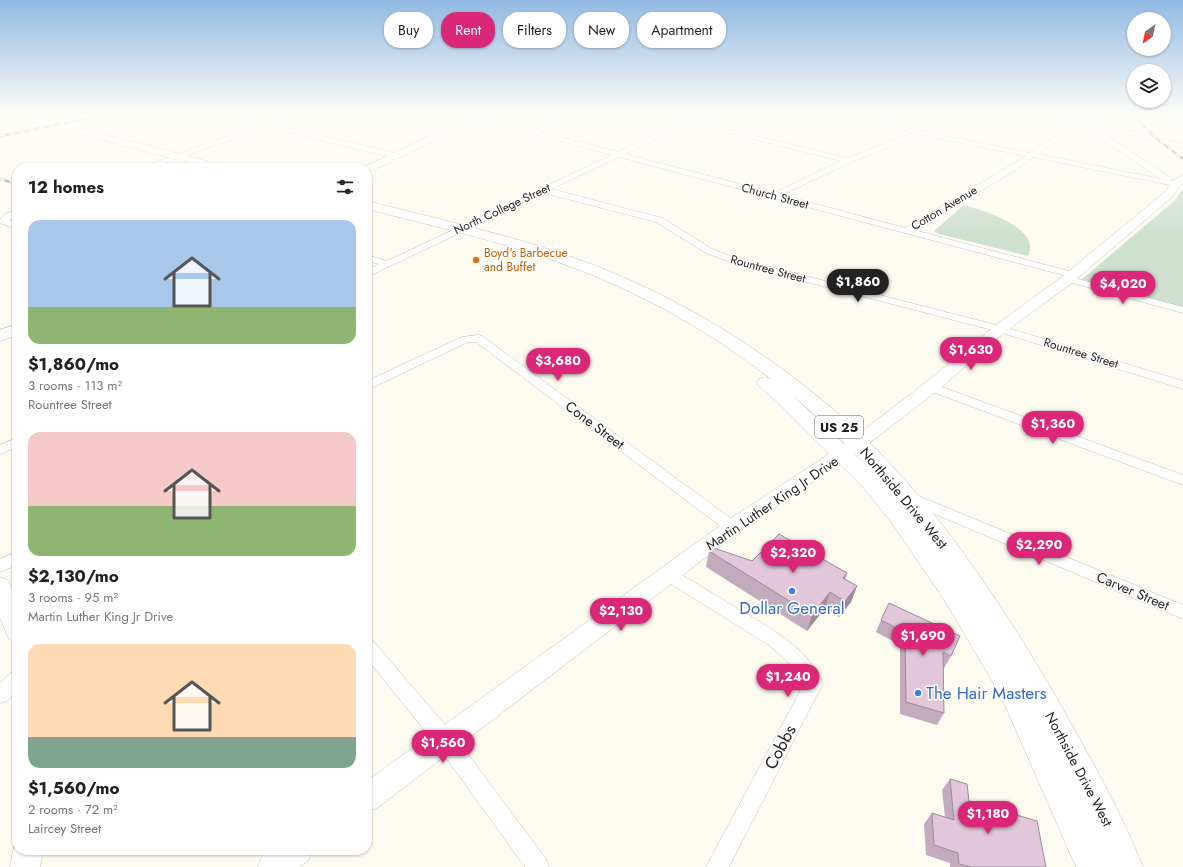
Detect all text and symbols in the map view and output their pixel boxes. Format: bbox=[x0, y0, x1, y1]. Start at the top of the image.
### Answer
chip: Buy bbox=[384, 12, 433, 48]
chip: Rent bbox=[441, 12, 495, 48]
chip: Filters bbox=[503, 12, 566, 48]
chip: New bbox=[574, 12, 629, 48]
chip: Apartment bbox=[637, 12, 726, 48]
north arrow bbox=[1127, 12, 1171, 56]
map controls bbox=[1127, 12, 1171, 108]
button: layers bbox=[1127, 64, 1171, 108]
text: 12 homes bbox=[28, 175, 104, 199]
icon: filters bbox=[334, 176, 356, 198]
street label: Church Street bbox=[739, 178, 811, 214]
street label: North College Street bbox=[451, 179, 553, 239]
street label: Cotton Avenue bbox=[907, 181, 981, 235]
place label: Boyd's Barbecue and Buffet bbox=[484, 244, 568, 276]
icon: home bbox=[156, 246, 228, 318]
street label: Rountree Street bbox=[728, 250, 808, 288]
marker: Boyd's Barbecue and Buffet bbox=[471, 255, 481, 265]
pin: $1,860 bbox=[825, 269, 891, 303]
pin: $4,020 bbox=[1090, 271, 1156, 305]
text: $1,860 bbox=[836, 272, 880, 291]
text: $4,020 bbox=[1099, 274, 1147, 293]
street label: Rountree Street bbox=[1041, 333, 1121, 373]
pin: $1,630 bbox=[938, 337, 1004, 371]
text: $1,630 bbox=[949, 340, 993, 359]
pin: $3,680 bbox=[525, 348, 591, 382]
text: $3,680 bbox=[535, 351, 581, 370]
text: $1,860/mo bbox=[28, 352, 119, 376]
text: 3 rooms · 113 m² bbox=[28, 376, 122, 395]
text: Rountree Street bbox=[28, 395, 112, 414]
street label: Cone Street bbox=[561, 396, 629, 454]
pin: $1,360 bbox=[1020, 411, 1086, 445]
text: $1,360 bbox=[1031, 414, 1075, 433]
road number: US 25 bbox=[815, 416, 863, 438]
street label: Northside Drive West bbox=[856, 443, 953, 554]
street label: Martin Luther King Jr Drive bbox=[702, 451, 842, 555]
icon: home bbox=[156, 458, 228, 530]
pin: $2,290 bbox=[1006, 532, 1072, 566]
text: $2,290 bbox=[1016, 535, 1062, 554]
pin: $2,320 bbox=[760, 540, 826, 574]
text: $2,320 bbox=[770, 543, 816, 562]
text: $2,130/mo bbox=[28, 564, 119, 588]
street label: Carver Street bbox=[1094, 567, 1173, 616]
marker: Dollar General bbox=[787, 586, 797, 596]
text: 3 rooms · 95 m² bbox=[28, 588, 118, 607]
place label: Dollar General bbox=[739, 596, 845, 620]
pin: $2,130 bbox=[588, 598, 654, 632]
text: $2,130 bbox=[599, 601, 643, 620]
text: Martin Luther King Jr Drive bbox=[28, 607, 173, 626]
pin: $1,690 bbox=[890, 623, 956, 657]
text: $1,690 bbox=[901, 626, 945, 645]
pin: $1,240 bbox=[755, 664, 821, 698]
text: $1,240 bbox=[765, 667, 811, 686]
icon: home bbox=[156, 670, 228, 742]
place label: The Hair Masters bbox=[926, 681, 1047, 705]
marker: The Hair Masters bbox=[913, 688, 923, 698]
street label: Northside Drive West bbox=[1040, 708, 1118, 830]
street label: Cobbs bbox=[758, 720, 802, 773]
pin: $1,560 bbox=[410, 730, 476, 764]
text: $1,560 bbox=[421, 733, 465, 752]
text: $1,560/mo bbox=[28, 776, 119, 800]
text: 2 rooms · 72 m² bbox=[28, 800, 118, 819]
pin: $1,180 bbox=[955, 801, 1021, 835]
text: $1,180 bbox=[967, 804, 1009, 823]
text: Laircey Street bbox=[28, 819, 101, 838]

